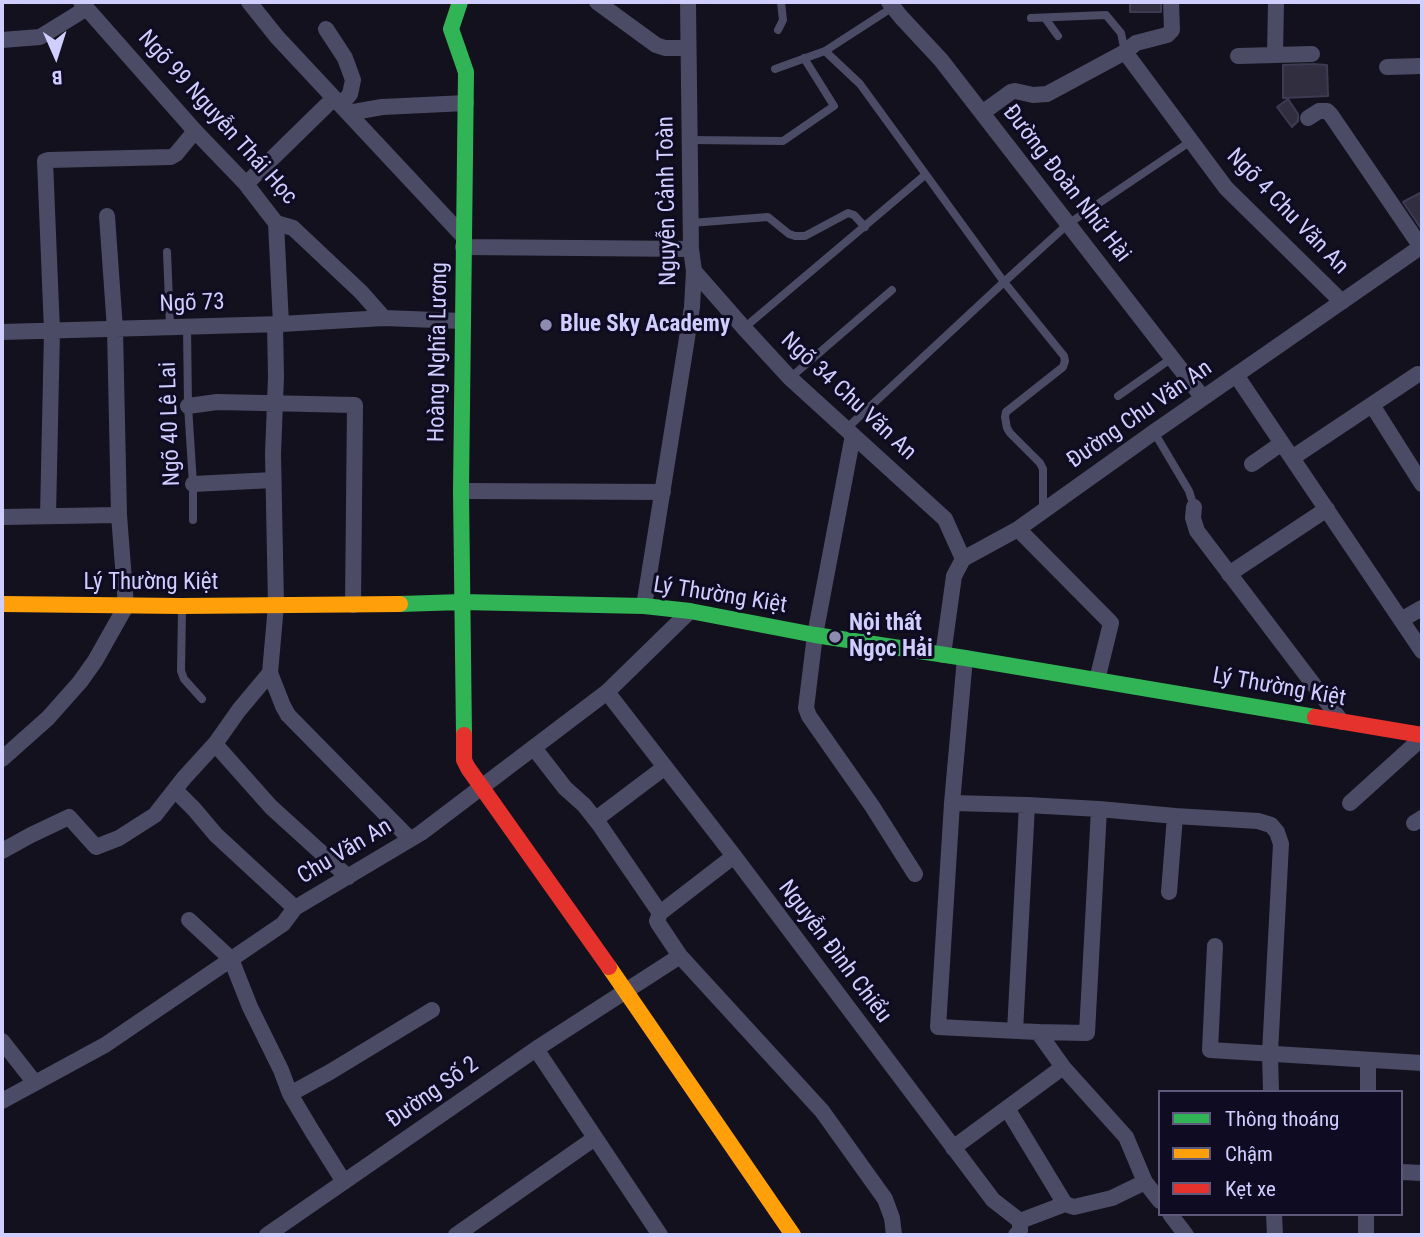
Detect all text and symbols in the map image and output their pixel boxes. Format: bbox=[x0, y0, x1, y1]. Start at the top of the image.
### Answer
north arrow bbox=[21, 21, 91, 91]
street label: Ngõ 99 Nguyễn Thái Học bbox=[132, 25, 302, 211]
text: B bbox=[51, 66, 63, 89]
street label: Đường Đoàn Nhữ Hài bbox=[996, 100, 1136, 268]
street label: Nguyễn Cảnh Toàn bbox=[653, 116, 683, 286]
street label: Ngõ 4 Chu Văn An bbox=[1220, 143, 1354, 281]
street label: Hoàng Nghĩa Lương bbox=[424, 262, 454, 442]
street label: Ngõ 73 bbox=[159, 289, 225, 319]
place label: Blue Sky Academy bbox=[560, 311, 730, 339]
marker: Blue Sky Academy bbox=[538, 317, 554, 333]
street label: Ngõ 34 Chu Văn An bbox=[775, 327, 921, 467]
street label: Đường Chu Văn An bbox=[1062, 355, 1218, 475]
street label: Ngõ 40 Lê Lai bbox=[155, 361, 187, 487]
street label: Lý Thường Kiệt bbox=[84, 569, 218, 597]
street label: Lý Thường Kiệt bbox=[651, 572, 789, 620]
place label: Nội thất Ngọc Hải bbox=[849, 610, 933, 664]
marker: Nội thất Ngọc Hải bbox=[827, 629, 843, 645]
street label: Lý Thường Kiệt bbox=[1210, 663, 1348, 713]
street label: Chu Văn An bbox=[293, 813, 397, 891]
street label: Nguyễn Đình Chiểu bbox=[772, 875, 896, 1029]
street label: Đường Số 2 bbox=[382, 1051, 484, 1135]
legend bbox=[1158, 1090, 1403, 1216]
text: Thông thoáng bbox=[1225, 1107, 1339, 1131]
text: Chậm bbox=[1225, 1142, 1273, 1166]
text: Kẹt xe bbox=[1225, 1177, 1276, 1201]

